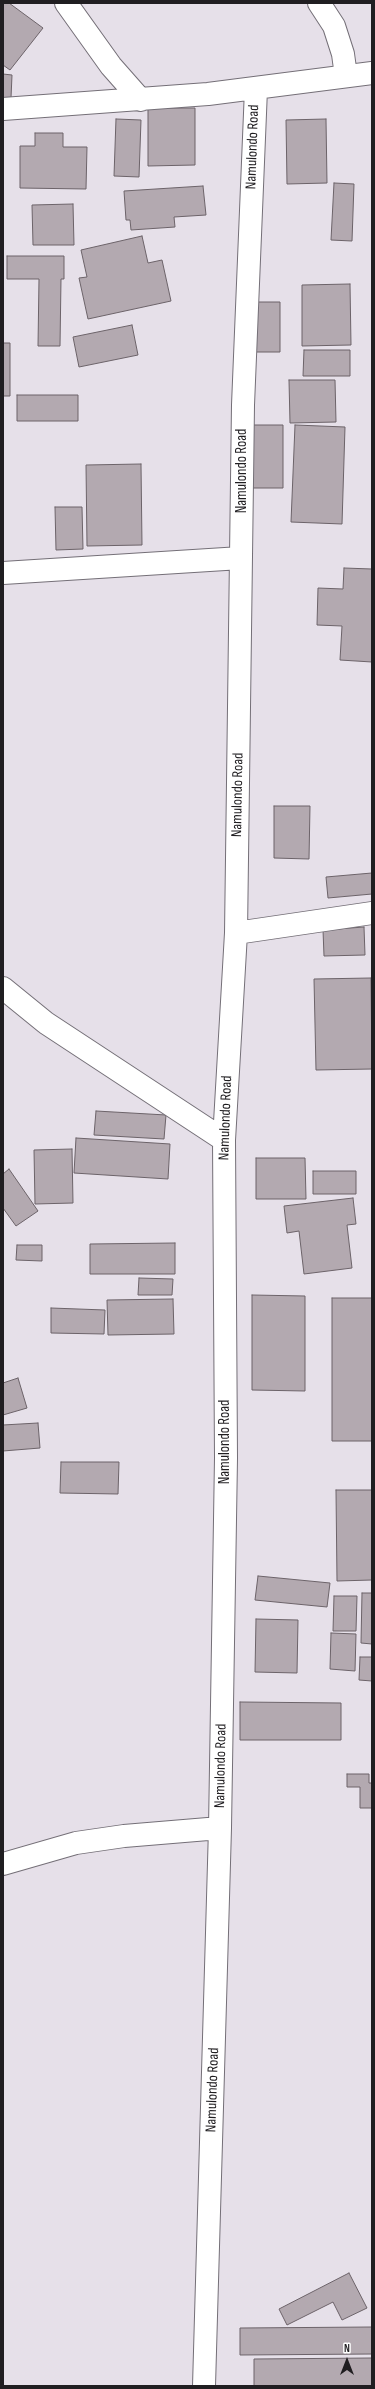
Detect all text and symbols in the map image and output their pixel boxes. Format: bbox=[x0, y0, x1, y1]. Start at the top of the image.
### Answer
street label: Namulondo Road bbox=[243, 104, 263, 190]
street label: Namulondo Road bbox=[233, 429, 251, 513]
street label: Namulondo Road bbox=[228, 753, 248, 837]
street label: Namulondo Road bbox=[216, 1075, 236, 1161]
street label: Namulondo Road bbox=[216, 1400, 234, 1484]
street label: Namulondo Road bbox=[211, 1724, 231, 1808]
street label: Namulondo Road bbox=[203, 2047, 223, 2133]
north arrow bbox=[327, 2341, 367, 2381]
text: N bbox=[344, 2342, 350, 2355]

